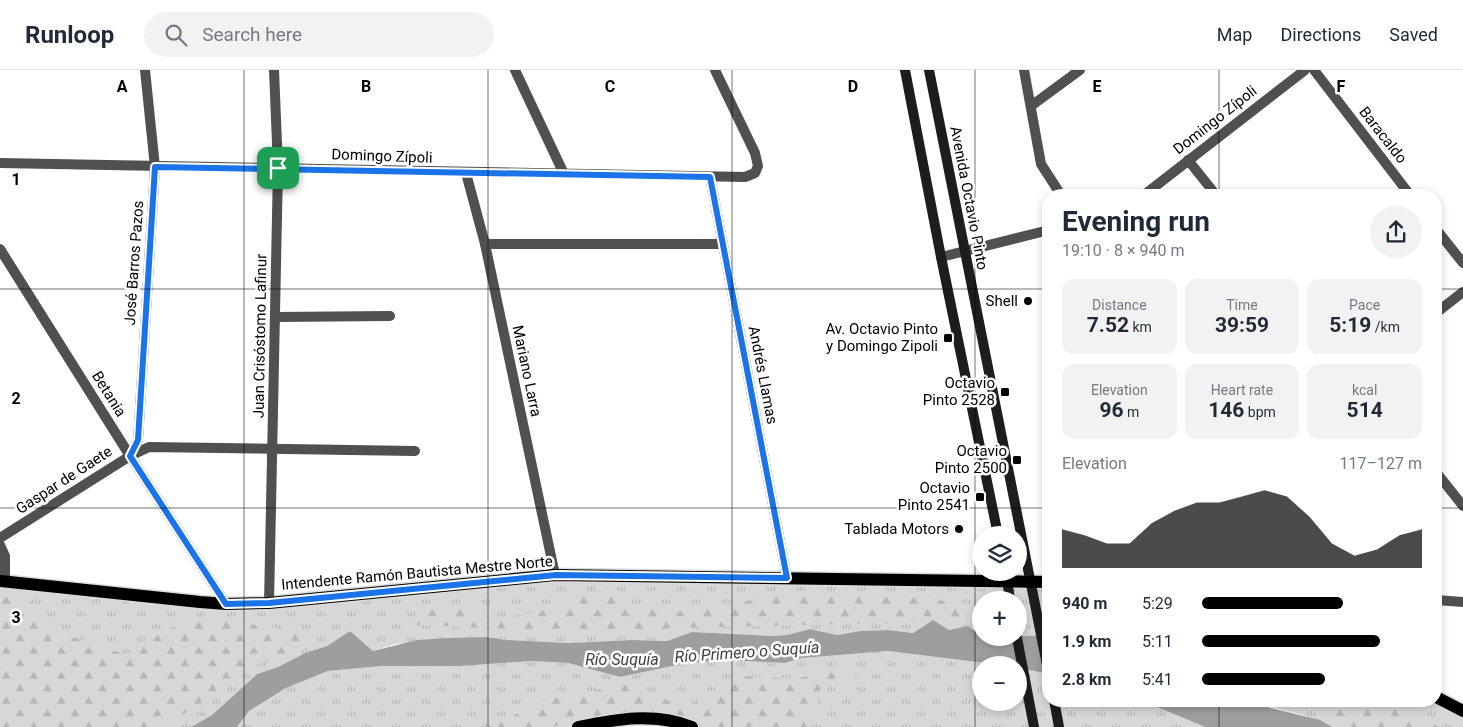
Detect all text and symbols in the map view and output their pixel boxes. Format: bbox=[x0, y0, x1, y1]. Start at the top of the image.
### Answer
search box bbox=[144, 12, 494, 57]
text: Runloop bbox=[25, 21, 114, 49]
icon: search bbox=[162, 21, 190, 49]
text: Search here bbox=[202, 23, 302, 46]
text: Map bbox=[1217, 24, 1252, 45]
text: Directions bbox=[1280, 24, 1361, 45]
text: Saved bbox=[1389, 24, 1438, 45]
text: A bbox=[117, 77, 128, 96]
text: B bbox=[361, 77, 371, 96]
text: C bbox=[605, 77, 615, 96]
text: D bbox=[848, 77, 858, 96]
text: E bbox=[1093, 77, 1102, 96]
text: F bbox=[1337, 77, 1346, 96]
street label: Domingo Zípoli bbox=[1170, 82, 1260, 158]
street label: Baracaldo bbox=[1355, 103, 1411, 167]
street label: Avenida Octavio Pinto bbox=[946, 125, 992, 271]
street label: Domingo Zípoli bbox=[331, 145, 433, 167]
pin bbox=[257, 147, 299, 189]
icon: arrive bbox=[264, 154, 292, 182]
text: 1 bbox=[11, 170, 21, 189]
street label: José Barros Pazos bbox=[121, 200, 147, 326]
text: Evening run bbox=[1062, 205, 1210, 238]
button: share bbox=[1370, 206, 1422, 258]
text: 19:10 · 8 × 940 m bbox=[1062, 241, 1184, 260]
street label: Juan Crisóstomo Lafinur bbox=[250, 254, 270, 418]
place label: Shell bbox=[986, 292, 1018, 310]
marker: Shell bbox=[1022, 295, 1034, 307]
text: Distance bbox=[1092, 297, 1147, 313]
text: Time bbox=[1226, 297, 1258, 313]
text: Pace bbox=[1349, 297, 1380, 313]
text: 7.52 bbox=[1087, 313, 1129, 337]
text: 39:59 bbox=[1215, 313, 1269, 337]
text: 5:19 bbox=[1329, 313, 1371, 337]
text: km bbox=[1129, 319, 1152, 335]
text: /km bbox=[1371, 319, 1400, 335]
place label: Av. Octavio Pinto y Domingo Zipoli bbox=[825, 320, 938, 355]
street label: Mariano Larra bbox=[509, 324, 545, 418]
street label: Andrés Llamas bbox=[745, 324, 781, 426]
marker: Av. Octavio Pinto y Domingo Zipoli bbox=[942, 332, 954, 344]
street label: Betania bbox=[88, 368, 130, 420]
place label: Octavio Pinto 2528 bbox=[923, 374, 995, 409]
text: Elevation bbox=[1091, 382, 1148, 398]
text: Heart rate bbox=[1211, 382, 1273, 398]
text: kcal bbox=[1352, 382, 1377, 398]
marker: Octavio Pinto 2528 bbox=[999, 386, 1011, 398]
text: 2 bbox=[11, 389, 21, 408]
text: 96 bbox=[1099, 398, 1124, 422]
text: 146 bbox=[1208, 398, 1244, 422]
text: 514 bbox=[1347, 398, 1383, 422]
text: m bbox=[1124, 404, 1139, 420]
text: bpm bbox=[1244, 404, 1276, 420]
street label: Gaspar de Gaete bbox=[13, 442, 115, 518]
place label: Octavio Pinto 2500 bbox=[935, 442, 1007, 477]
marker: Octavio Pinto 2500 bbox=[1011, 454, 1023, 466]
text: Elevation bbox=[1062, 454, 1127, 473]
text: 117–127 m bbox=[1340, 454, 1422, 473]
place label: Octavio Pinto 2541 bbox=[898, 479, 970, 514]
marker: Octavio Pinto 2541 bbox=[974, 491, 986, 503]
place label: Tablada Motors bbox=[844, 520, 949, 538]
marker: Tablada Motors bbox=[953, 523, 965, 535]
map controls bbox=[972, 526, 1027, 711]
button: layers bbox=[972, 526, 1027, 581]
street label: Intendente Ramón Bautista Mestre Norte bbox=[280, 552, 554, 594]
button: + bbox=[972, 591, 1027, 646]
text: 940 m bbox=[1062, 594, 1107, 613]
text: 5:29 bbox=[1142, 594, 1173, 613]
text: 3 bbox=[11, 608, 21, 627]
text: 1.9 km bbox=[1062, 632, 1111, 651]
text: 5:11 bbox=[1142, 632, 1173, 651]
water label: Río Primero o Suquía bbox=[674, 637, 820, 667]
water label: Río Suquía bbox=[585, 650, 659, 669]
button: − bbox=[972, 656, 1027, 711]
text: 2.8 km bbox=[1062, 670, 1111, 689]
text: 5:41 bbox=[1142, 670, 1173, 689]

